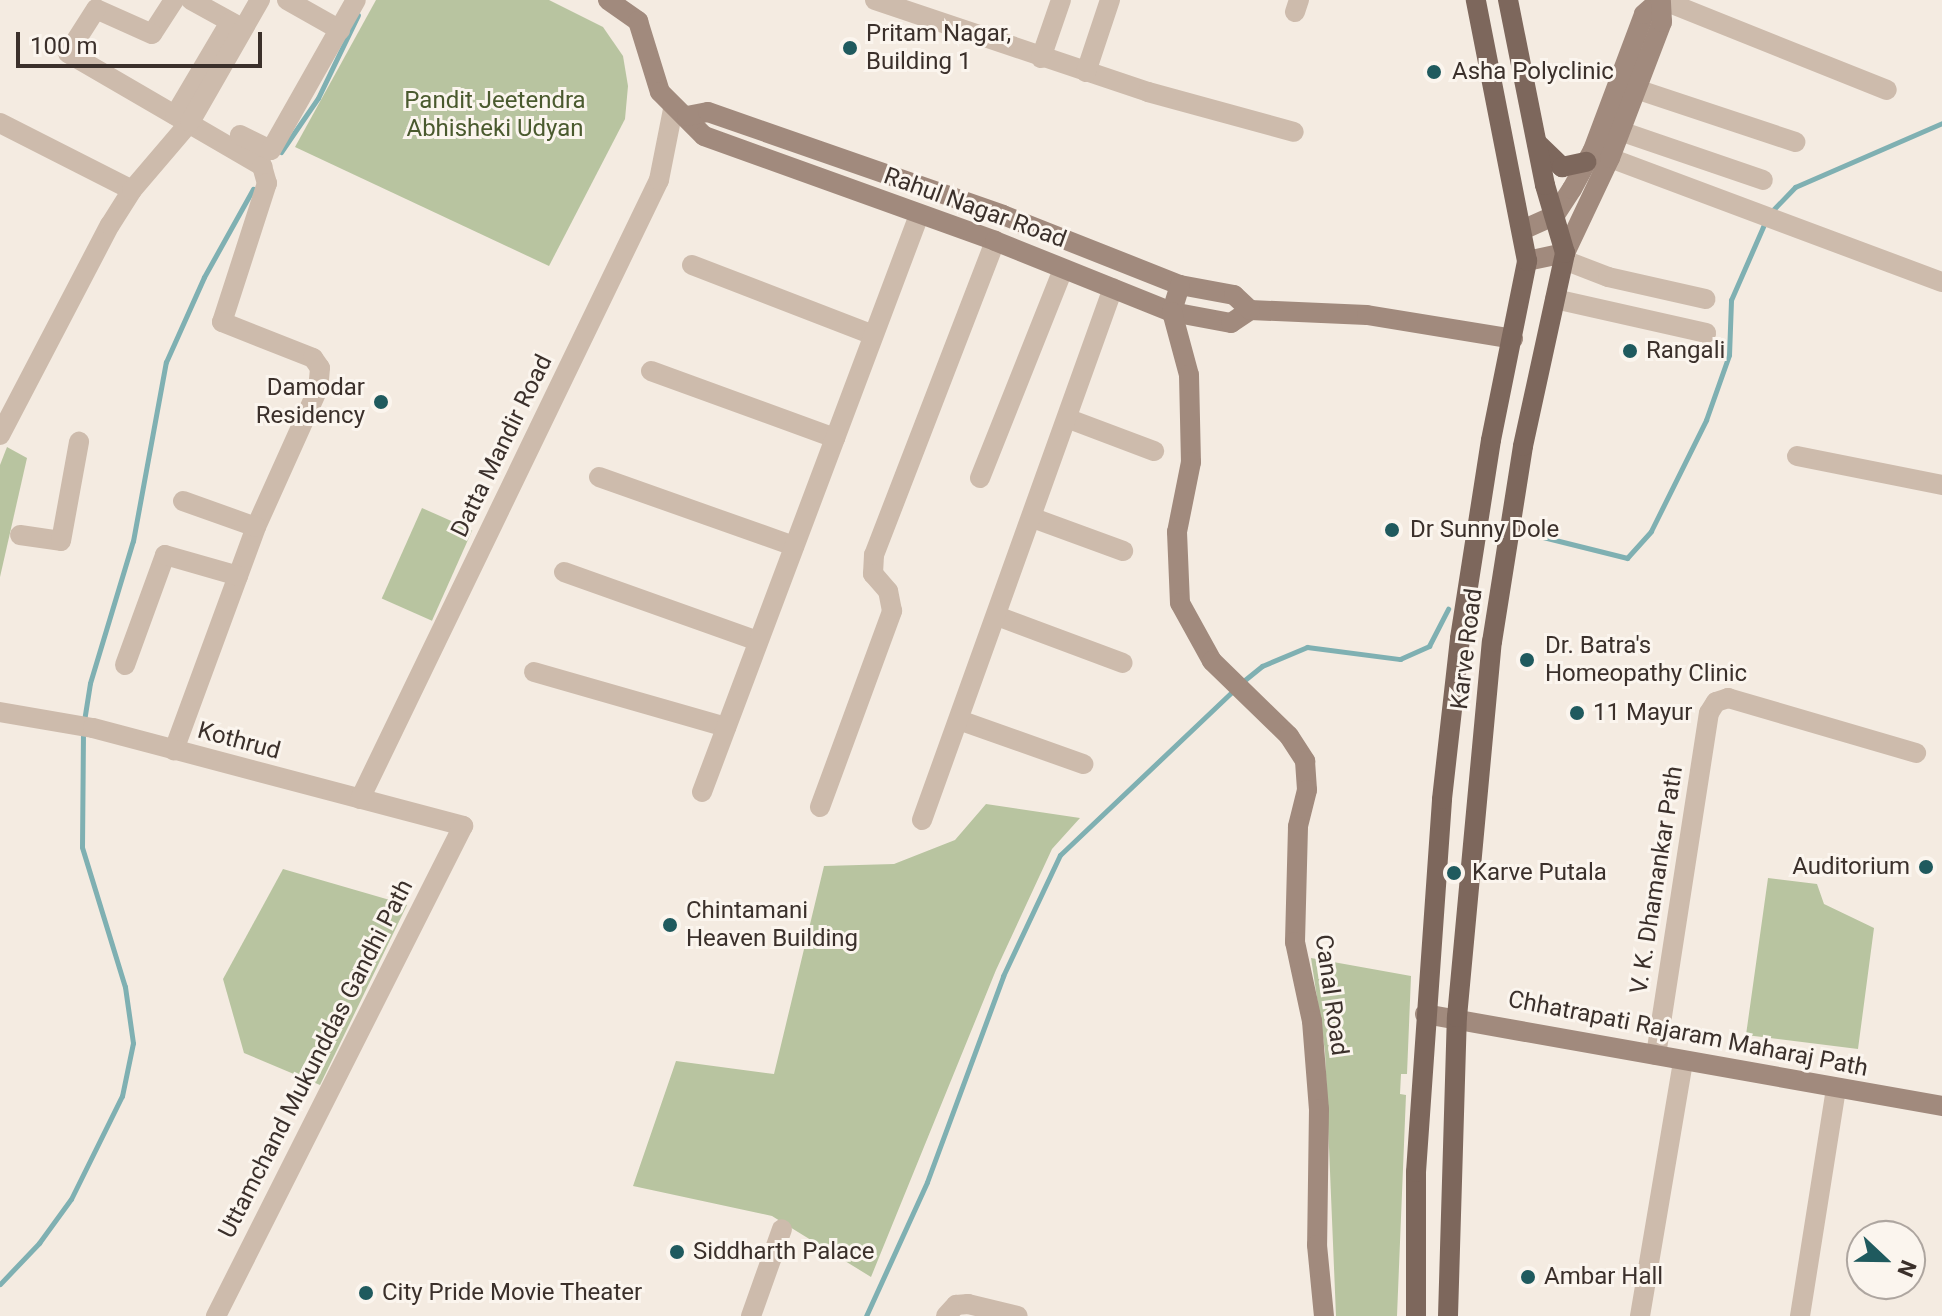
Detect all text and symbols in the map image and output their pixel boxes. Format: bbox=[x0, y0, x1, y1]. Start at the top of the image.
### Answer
scale bar bbox=[20, 16, 266, 66]
place label: Pritam Nagar, Building 1 bbox=[866, 20, 1011, 76]
text: 100 m bbox=[30, 32, 97, 60]
marker: Pritam Nagar, Building 1 bbox=[841, 39, 859, 57]
place label: Asha Polyclinic bbox=[1452, 58, 1614, 86]
marker: Asha Polyclinic bbox=[1423, 61, 1445, 83]
park label: Pandit Jeetendra Abhisheki Udyan bbox=[404, 87, 586, 143]
street label: Rahul Nagar Road bbox=[880, 162, 1070, 254]
place label: Rangali bbox=[1646, 337, 1725, 365]
marker: Rangali bbox=[1621, 342, 1639, 360]
street label: Datta Mandir Road bbox=[445, 350, 559, 542]
place label: Damodar Residency bbox=[256, 374, 365, 430]
marker: Damodar Residency bbox=[372, 393, 390, 411]
place label: Dr Sunny Dole bbox=[1410, 516, 1559, 544]
marker: Dr Sunny Dole bbox=[1381, 519, 1403, 541]
street label: Karve Road bbox=[1445, 587, 1489, 711]
place label: Dr. Batra's Homeopathy Clinic bbox=[1545, 632, 1747, 688]
marker: Dr. Batra's Homeopathy Clinic bbox=[1516, 649, 1538, 671]
place label: 11 Mayur bbox=[1593, 699, 1692, 727]
marker: 11 Mayur bbox=[1568, 704, 1586, 722]
street label: Kothrud bbox=[195, 716, 283, 766]
street label: V. K. Dhamankar Path bbox=[1625, 764, 1689, 996]
place label: Auditorium bbox=[1792, 853, 1910, 881]
marker: Auditorium bbox=[1917, 858, 1935, 876]
place label: Karve Putala bbox=[1472, 859, 1607, 887]
marker: Karve Putala bbox=[1443, 862, 1465, 884]
street label: Uttamchand Mukunddas Gandhi Path bbox=[213, 875, 419, 1243]
place label: Chintamani Heaven Building bbox=[686, 897, 858, 953]
marker: Chintamani Heaven Building bbox=[661, 916, 679, 934]
street label: Canal Road bbox=[1308, 933, 1354, 1057]
street label: Chhatrapati Rajaram Maharaj Path bbox=[1506, 985, 1870, 1083]
north arrow bbox=[1846, 1220, 1926, 1300]
place label: Siddharth Palace bbox=[693, 1238, 874, 1266]
marker: Siddharth Palace bbox=[668, 1243, 686, 1261]
text: N bbox=[1892, 1257, 1921, 1280]
place label: Ambar Hall bbox=[1544, 1263, 1663, 1291]
marker: Ambar Hall bbox=[1519, 1268, 1537, 1286]
place label: City Pride Movie Theater bbox=[382, 1279, 643, 1307]
marker: City Pride Movie Theater bbox=[357, 1284, 375, 1302]

